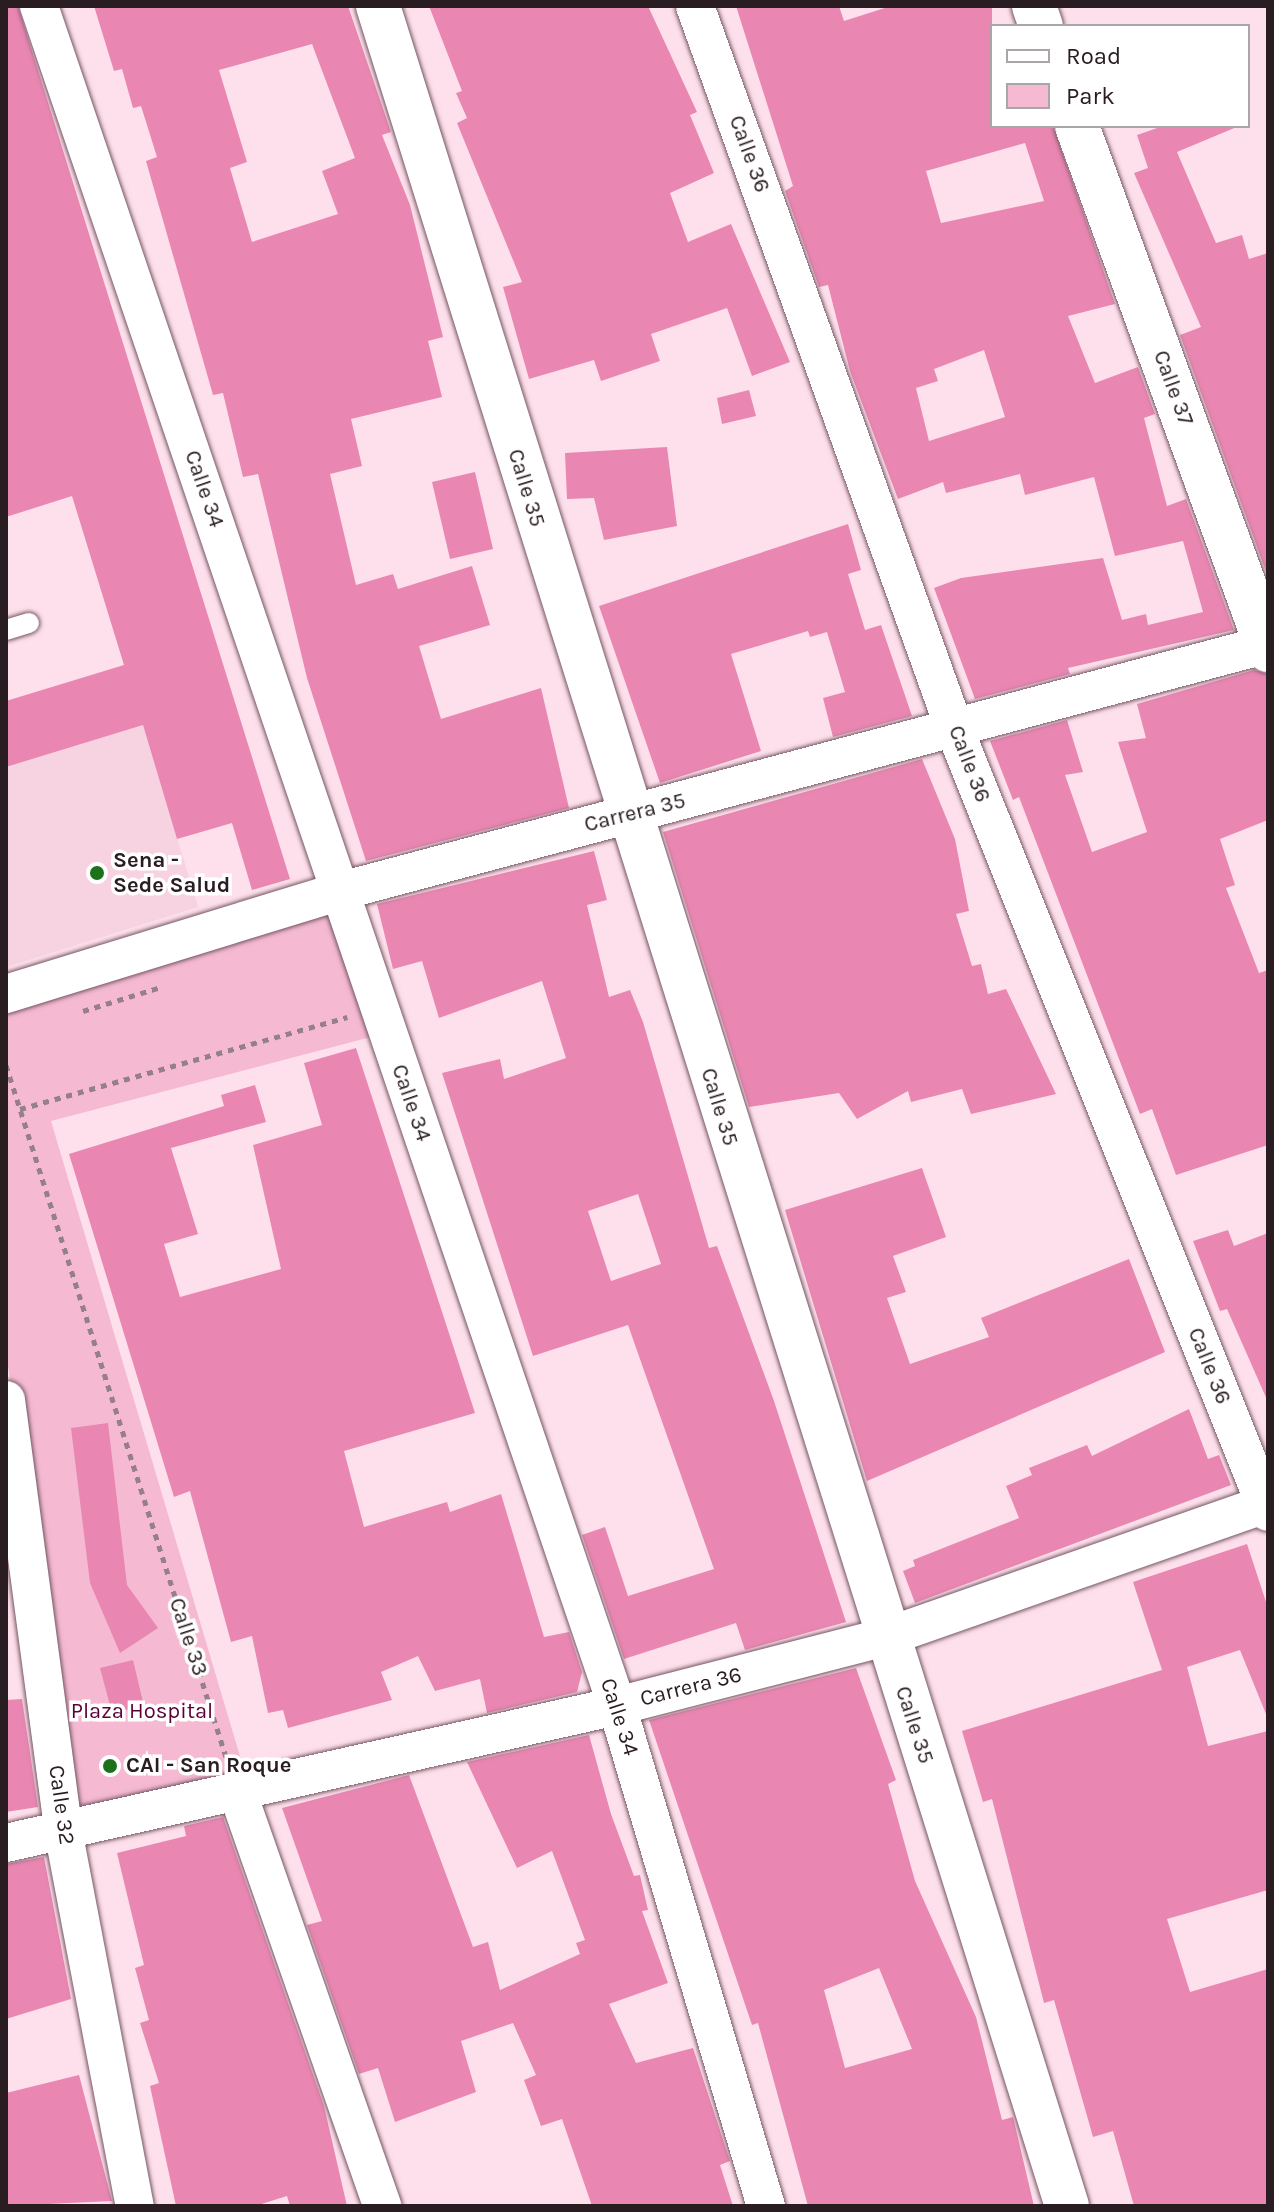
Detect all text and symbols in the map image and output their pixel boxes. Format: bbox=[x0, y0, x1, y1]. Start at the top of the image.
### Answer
legend bbox=[990, 24, 1250, 128]
text: Road bbox=[1066, 42, 1121, 70]
text: Park bbox=[1066, 82, 1115, 110]
street label: Calle 36 bbox=[723, 112, 775, 196]
street label: Calle 37 bbox=[1147, 347, 1199, 429]
street label: Calle 35 bbox=[502, 446, 550, 530]
street label: Calle 34 bbox=[179, 447, 229, 531]
street label: Calle 36 bbox=[942, 722, 996, 806]
street label: Carrera 35 bbox=[582, 788, 688, 838]
place label: Sena - Sede Salud bbox=[113, 847, 230, 898]
marker: Sena - Sede Salud bbox=[88, 864, 106, 882]
street label: Calle 34 bbox=[386, 1061, 436, 1145]
street label: Calle 35 bbox=[695, 1065, 743, 1149]
street label: Calle 36 bbox=[1182, 1324, 1236, 1408]
street label: Calle 33 bbox=[163, 1595, 213, 1679]
street label: Carrera 36 bbox=[638, 1662, 744, 1712]
street label: Calle 34 bbox=[594, 1675, 644, 1759]
street label: Calle 35 bbox=[889, 1683, 939, 1767]
park label: Plaza Hospital bbox=[71, 1699, 213, 1725]
place label: CAI - San Roque bbox=[126, 1753, 291, 1779]
marker: CAI - San Roque bbox=[101, 1757, 119, 1775]
street label: Calle 32 bbox=[42, 1763, 80, 1847]

